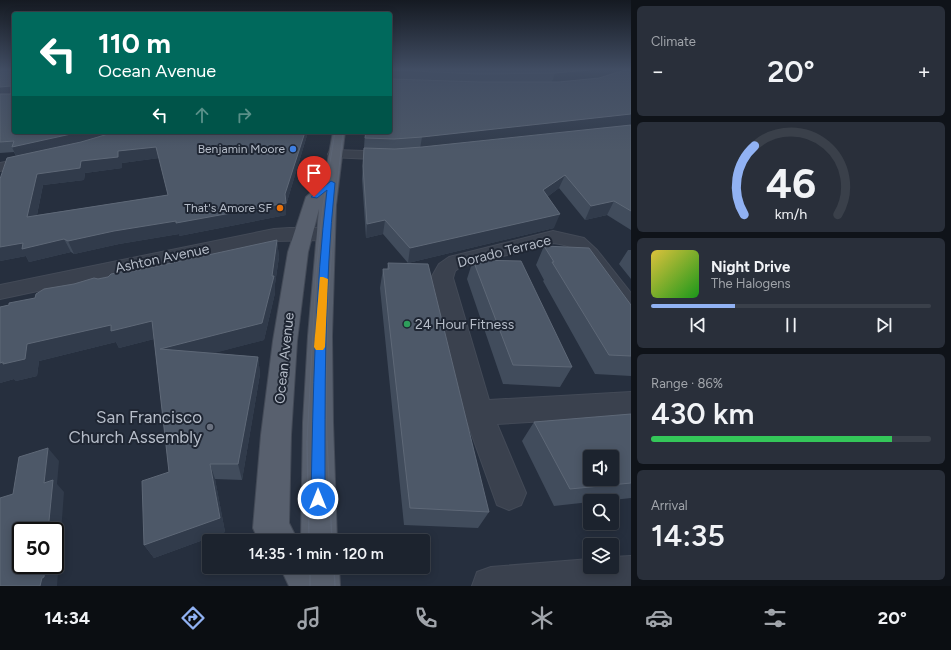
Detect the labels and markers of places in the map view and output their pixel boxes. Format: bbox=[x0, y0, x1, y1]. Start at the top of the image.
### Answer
place label: Benjamin Moore bbox=[198, 142, 285, 156]
marker: Benjamin Moore bbox=[288, 144, 298, 154]
pin bbox=[297, 156, 331, 197]
place label: That's Amore SF bbox=[184, 201, 272, 215]
marker: That's Amore SF bbox=[275, 203, 285, 213]
place label: 24 Hour Fitness bbox=[415, 316, 514, 333]
marker: 24 Hour Fitness bbox=[402, 319, 412, 329]
place label: San Francisco Church Assembly bbox=[68, 407, 202, 447]
marker: San Francisco Church Assembly bbox=[205, 422, 215, 432]

